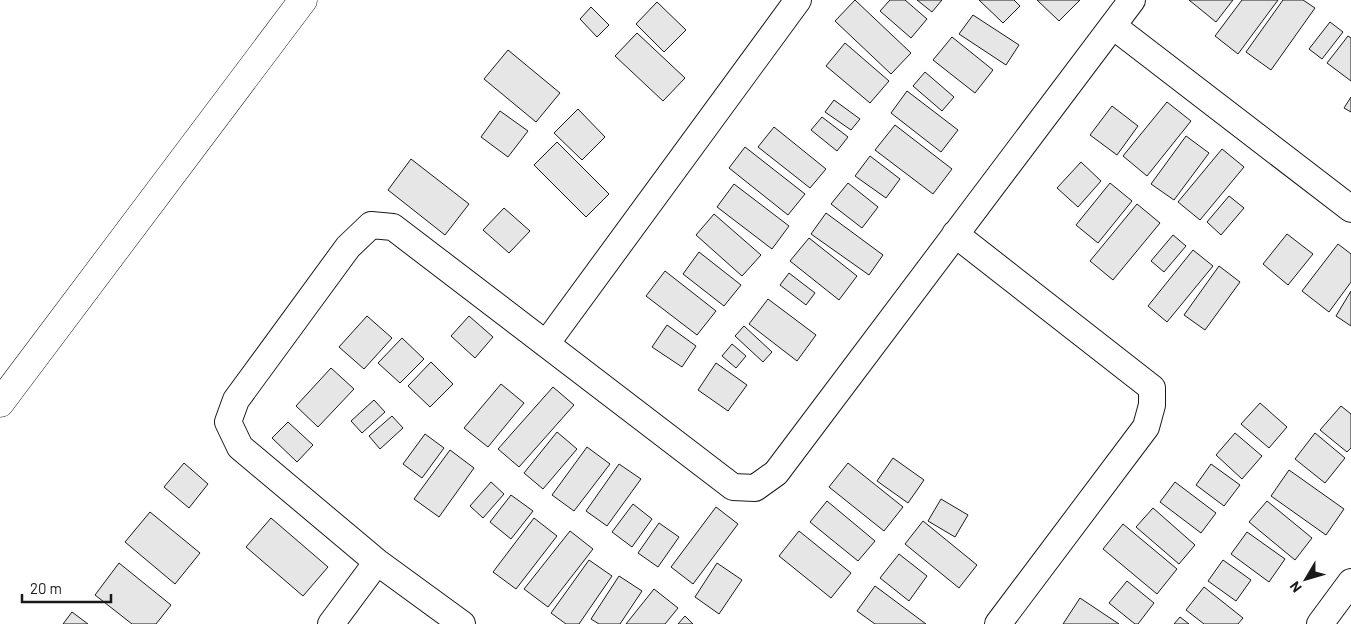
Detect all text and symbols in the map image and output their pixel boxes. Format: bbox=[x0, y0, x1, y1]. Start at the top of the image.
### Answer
north arrow bbox=[1281, 554, 1331, 604]
scale bar bbox=[22, 572, 111, 604]
text: N bbox=[1286, 578, 1305, 596]
text: 20 m bbox=[30, 579, 62, 597]

